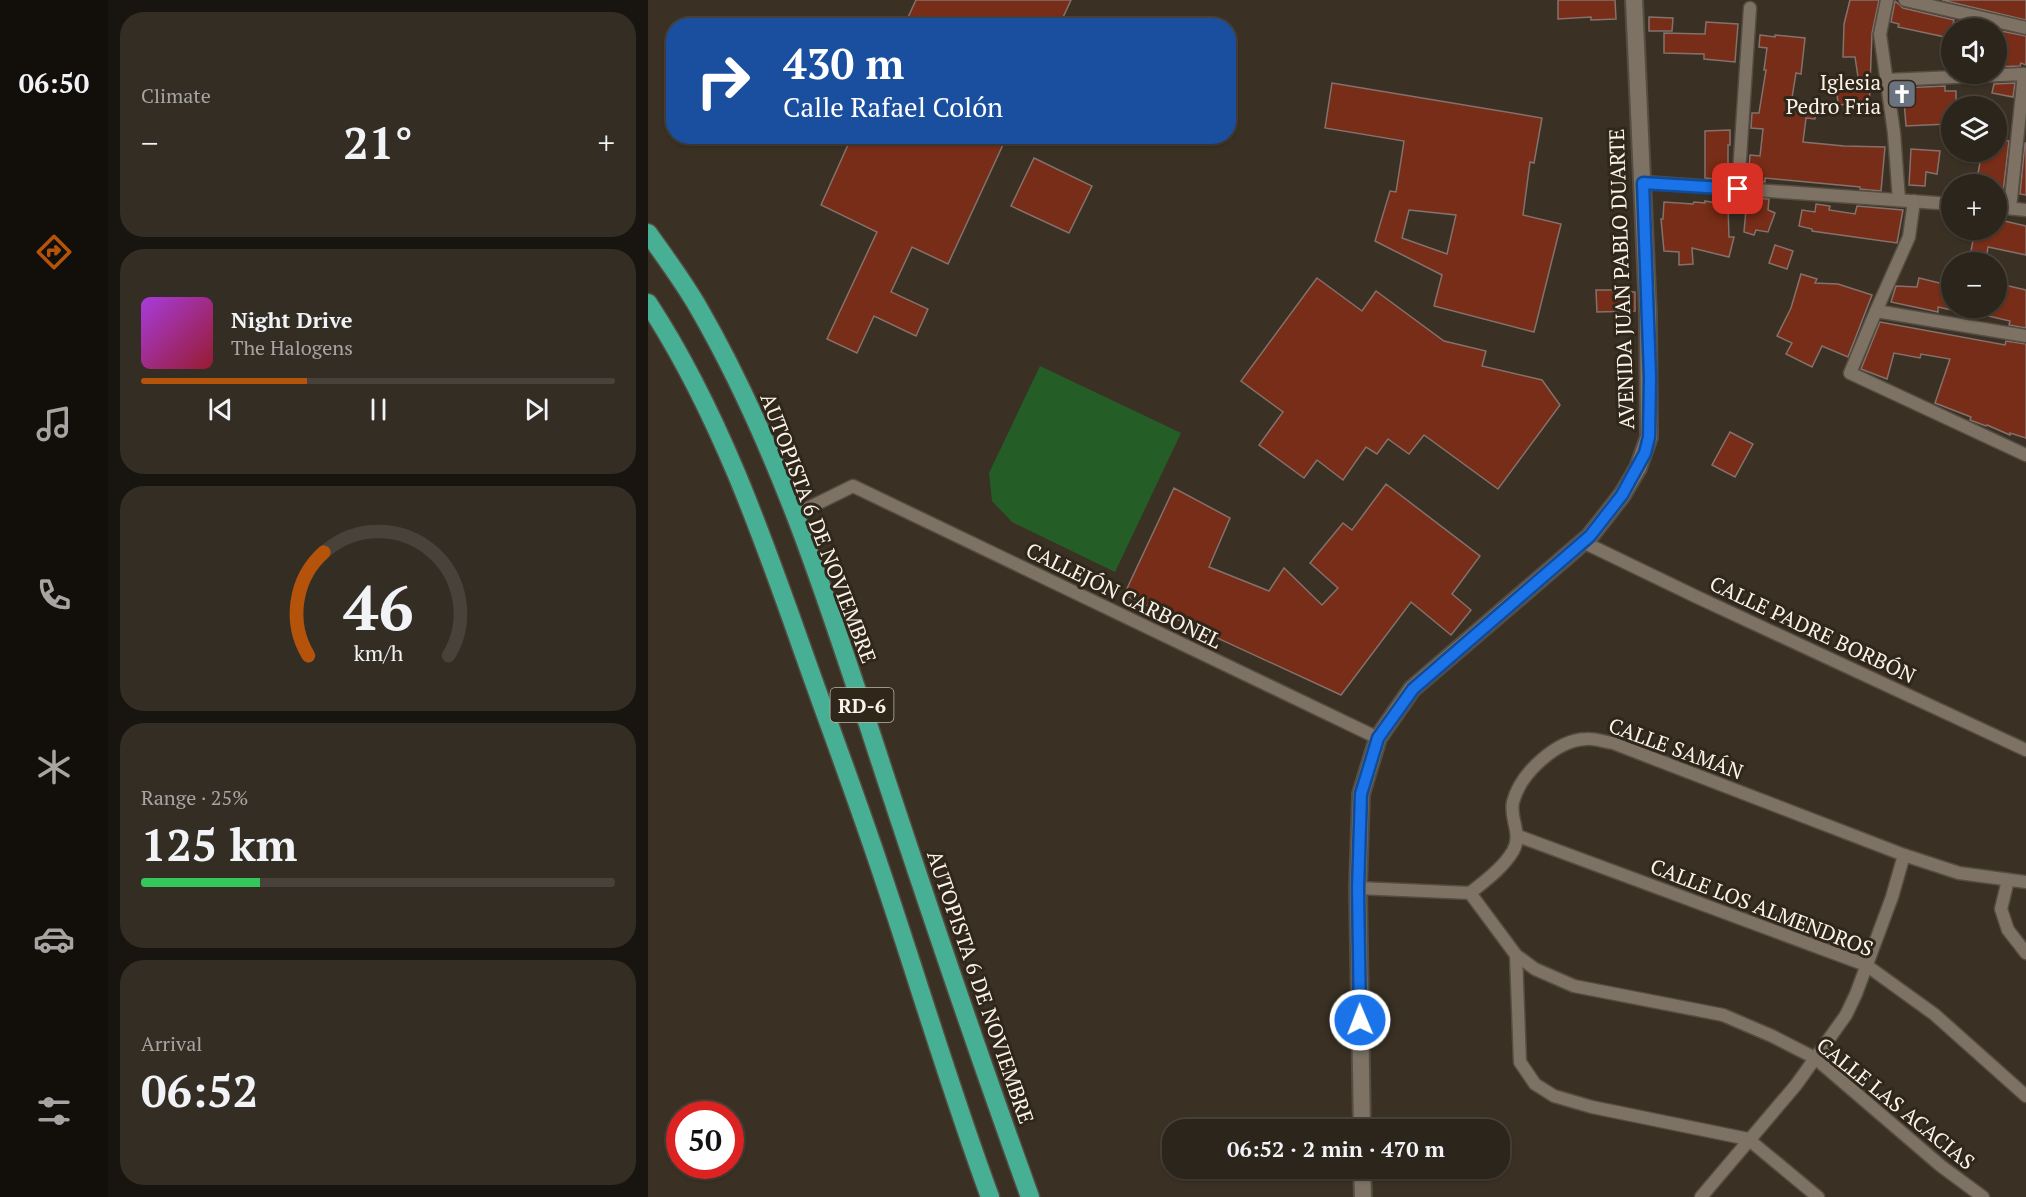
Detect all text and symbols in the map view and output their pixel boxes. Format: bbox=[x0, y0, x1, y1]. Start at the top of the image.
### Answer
map controls bbox=[1941, 18, 2007, 318]
button: sound bbox=[1941, 18, 2007, 84]
text: 430 m bbox=[783, 35, 904, 91]
icon: right bbox=[684, 42, 762, 120]
text: 06:50 bbox=[19, 65, 89, 101]
place label: Iglesia Pedro Fria bbox=[1786, 68, 1881, 120]
church icon: Iglesia Pedro Fria bbox=[1886, 78, 1918, 110]
text: Climate bbox=[141, 82, 211, 109]
text: Calle Rafael Colón bbox=[783, 89, 1003, 125]
button: layers bbox=[1941, 96, 2007, 162]
text: 21° bbox=[343, 112, 413, 172]
text: − bbox=[141, 121, 159, 164]
text: + bbox=[597, 121, 615, 164]
street label: AVENIDA JUAN PABLO DUARTE bbox=[1602, 128, 1640, 430]
pin bbox=[1712, 163, 1763, 214]
icon: arrive bbox=[1721, 172, 1754, 205]
button: + bbox=[1941, 174, 2007, 240]
icon: directions bbox=[33, 231, 75, 273]
button: − bbox=[1941, 252, 2007, 318]
text: Night Drive bbox=[231, 305, 353, 334]
text: The Halogens bbox=[231, 334, 353, 361]
street label: AUTOPISTA 6 DE NOVIEMBRE bbox=[754, 389, 884, 667]
icon: previous bbox=[204, 393, 237, 426]
icon: pause bbox=[362, 393, 395, 426]
icon: next bbox=[520, 393, 553, 426]
icon: music bbox=[33, 403, 75, 445]
street label: CALLEJÓN CARBONEL bbox=[1022, 535, 1227, 655]
text: 46 bbox=[343, 565, 413, 648]
street label: CALLE PADRE BORBÓN bbox=[1705, 569, 1921, 689]
icon: phone bbox=[33, 574, 75, 616]
text: km/h bbox=[353, 639, 403, 667]
road number: RD-6 bbox=[830, 688, 894, 722]
street label: CALLE SAMÁN bbox=[1605, 711, 1747, 785]
icon: climate bbox=[33, 746, 75, 788]
text: Range · 25% bbox=[141, 784, 248, 811]
text: 125 km bbox=[141, 814, 297, 874]
street label: AUTOPISTA 6 DE NOVIEMBRE bbox=[921, 847, 1041, 1127]
street label: CALLE LOS ALMENDROS bbox=[1647, 852, 1877, 962]
icon: car bbox=[33, 918, 75, 960]
position arrow bbox=[1328, 988, 1392, 1052]
text: Arrival bbox=[141, 1030, 202, 1057]
street label: CALLE LAS ACACIAS bbox=[1811, 1031, 1981, 1175]
text: 06:52 bbox=[141, 1060, 258, 1120]
icon: filters bbox=[33, 1090, 75, 1132]
speed limit sign: 50 bbox=[666, 1101, 744, 1179]
text: 06:52 · 2 min · 470 m bbox=[1227, 1134, 1445, 1163]

